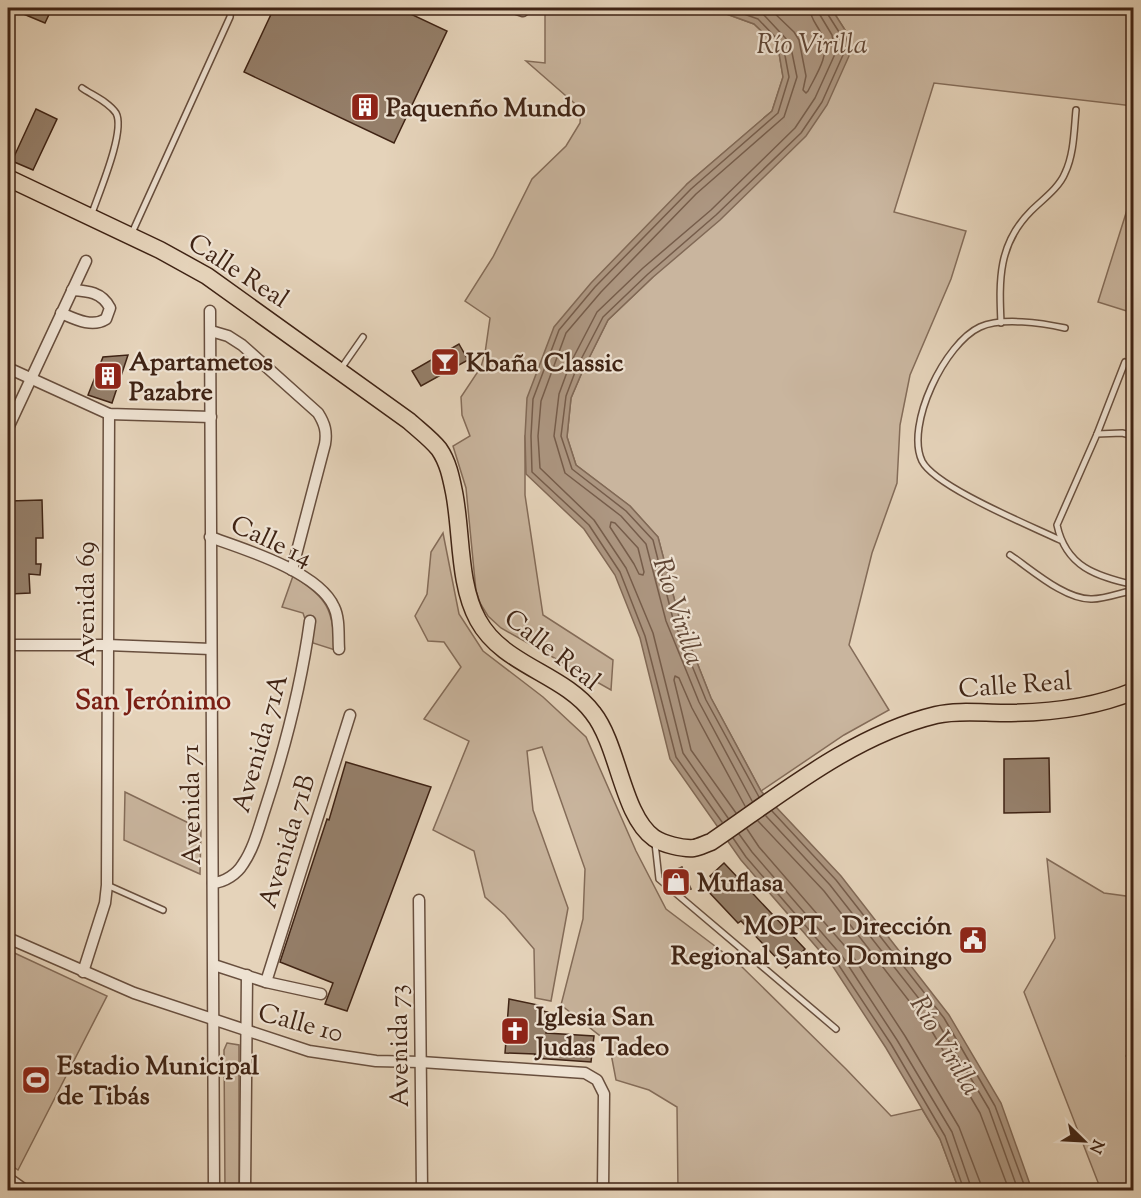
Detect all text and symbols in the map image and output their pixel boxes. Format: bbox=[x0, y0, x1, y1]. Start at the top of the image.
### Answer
water label: Río Virilla bbox=[757, 27, 867, 66]
building icon: Paquenño Mundo bbox=[349, 91, 381, 123]
place label: Paquenño Mundo bbox=[386, 91, 586, 128]
street label: Calle Real bbox=[180, 226, 295, 319]
place label: Apartametos Pazabre bbox=[129, 345, 273, 412]
bar icon: Kbaña Classic bbox=[429, 346, 461, 378]
place label: Kbaña Classic bbox=[466, 346, 624, 383]
building icon: Apartametos Pazabre bbox=[92, 360, 124, 392]
street label: Calle 14 bbox=[224, 507, 318, 577]
street label: Avenida 69 bbox=[69, 541, 106, 667]
water label: Río Virilla bbox=[641, 553, 712, 671]
street label: Calle Real bbox=[495, 601, 608, 701]
street label: Calle Real bbox=[957, 664, 1073, 709]
street label: Avenida 71A bbox=[224, 670, 299, 817]
district label: San Jerónimo bbox=[75, 683, 231, 722]
street label: Avenida 71 bbox=[173, 744, 212, 866]
street label: Avenida 71B bbox=[251, 770, 326, 913]
shop icon: Muflasa bbox=[660, 866, 692, 898]
place label: Muflasa bbox=[697, 866, 784, 903]
place label: MOPT - Dirección Regional Santo Domingo bbox=[671, 909, 953, 976]
public building icon: MOPT - Dirección Regional Santo Domingo bbox=[957, 924, 989, 956]
street label: Avenida 73 bbox=[381, 984, 420, 1108]
water label: Río Virilla bbox=[899, 989, 989, 1104]
street label: Calle 10 bbox=[254, 995, 347, 1054]
place label: Iglesia San Judas Tadeo bbox=[534, 1000, 669, 1067]
church icon: Iglesia San Judas Tadeo bbox=[499, 1015, 531, 1047]
place label: Estadio Municipal de Tibás bbox=[57, 1049, 260, 1116]
sports icon: Estadio Municipal de Tibás bbox=[20, 1064, 52, 1096]
north arrow bbox=[1054, 1111, 1114, 1171]
text: N bbox=[1082, 1136, 1109, 1157]

